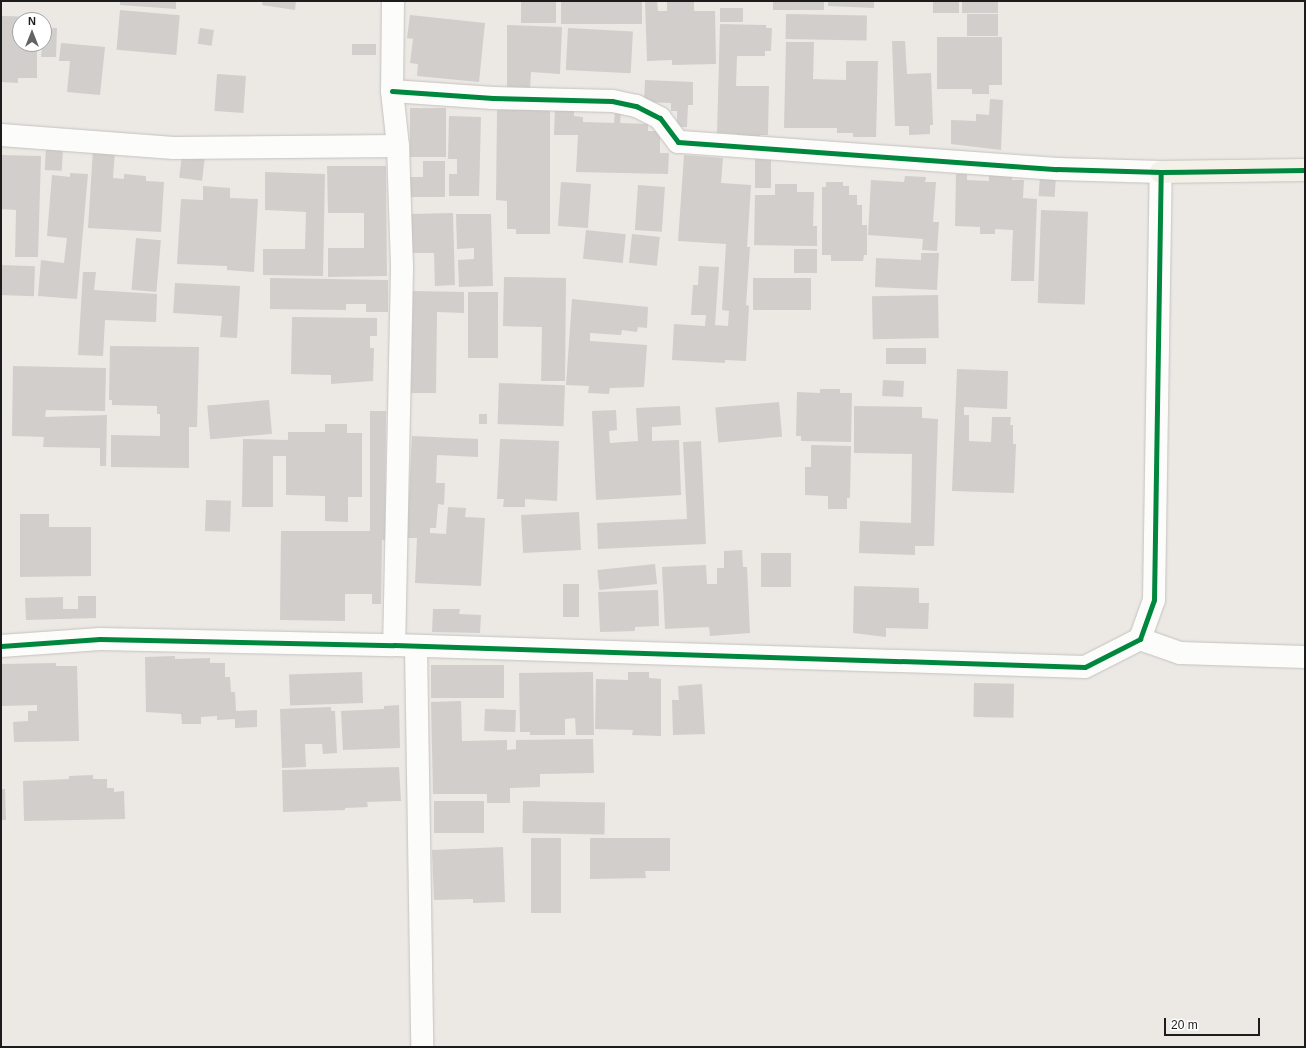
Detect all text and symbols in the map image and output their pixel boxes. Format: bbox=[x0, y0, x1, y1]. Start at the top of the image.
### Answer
north arrow bbox=[12, 12, 52, 52]
text: N bbox=[28, 15, 36, 27]
scale bar bbox=[1166, 1010, 1262, 1036]
text: 20 m bbox=[1171, 1018, 1198, 1032]

